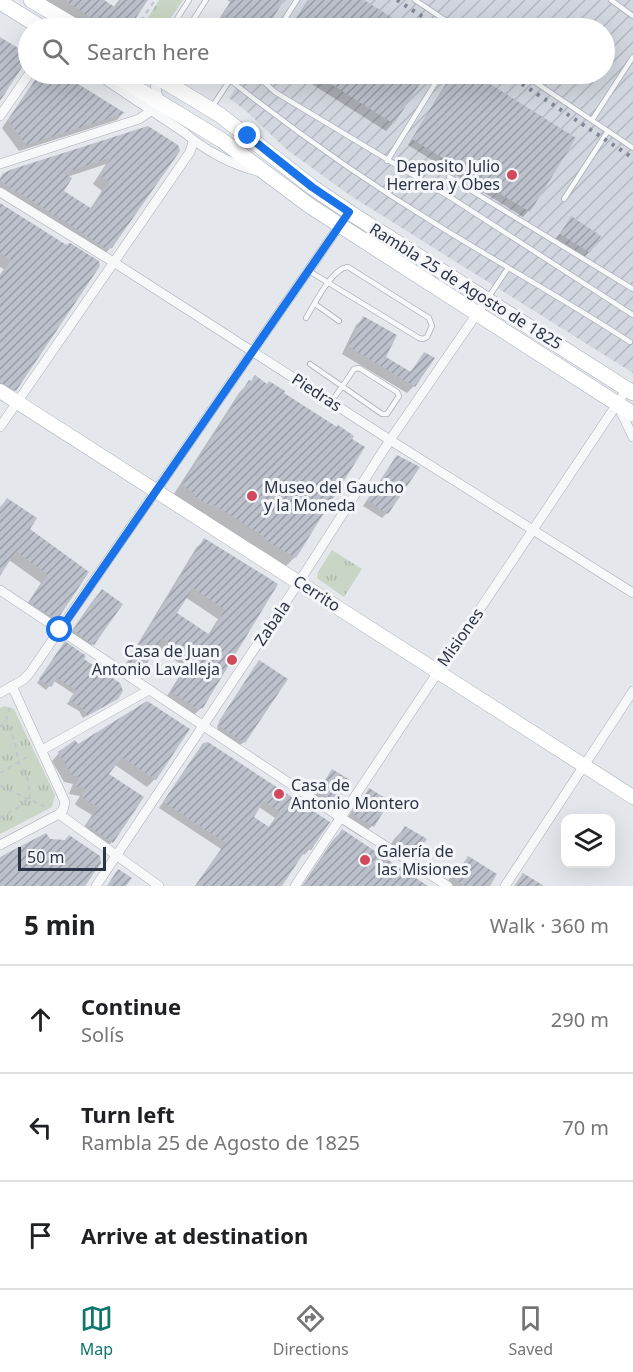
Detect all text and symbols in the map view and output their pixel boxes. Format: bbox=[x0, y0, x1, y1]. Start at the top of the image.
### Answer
search box bbox=[18, 18, 615, 84]
icon: search bbox=[39, 35, 72, 68]
text: Search here bbox=[87, 36, 209, 66]
route end bbox=[234, 122, 260, 148]
place label: Deposito Julio Herrera y Obes bbox=[386, 155, 500, 195]
marker: Deposito Julio Herrera y Obes bbox=[505, 168, 519, 182]
street label: Rambla 25 de Agosto de 1825 bbox=[366, 218, 566, 354]
street label: Piedras bbox=[288, 368, 346, 416]
place label: Museo del Gaucho y la Moneda bbox=[264, 476, 404, 516]
marker: Museo del Gaucho y la Moneda bbox=[245, 489, 259, 503]
street label: Cerrito bbox=[289, 570, 345, 616]
street label: Zabala bbox=[249, 596, 295, 650]
street label: Misiones bbox=[432, 603, 488, 671]
route start bbox=[46, 616, 72, 642]
place label: Casa de Juan Antonio Lavalleja bbox=[92, 640, 220, 680]
marker: Casa de Juan Antonio Lavalleja bbox=[225, 653, 239, 667]
place label: Casa de Antonio Montero bbox=[291, 774, 419, 814]
marker: Casa de Antonio Montero bbox=[272, 787, 286, 801]
map controls bbox=[561, 814, 615, 868]
button: layers bbox=[561, 814, 615, 868]
place label: Galería de las Misiones bbox=[377, 840, 469, 880]
scale bar bbox=[18, 844, 106, 872]
text: 50 m bbox=[27, 846, 64, 868]
marker: Galería de las Misiones bbox=[358, 853, 372, 867]
text: 5 min bbox=[24, 907, 96, 943]
text: Walk · 360 m bbox=[490, 912, 609, 939]
text: Continue bbox=[81, 991, 181, 1021]
icon: ahead bbox=[24, 1003, 57, 1036]
text: 290 m bbox=[551, 1006, 609, 1033]
text: Solís bbox=[81, 1021, 124, 1048]
text: Turn left bbox=[81, 1099, 175, 1129]
icon: left bbox=[24, 1111, 57, 1144]
text: 70 m bbox=[562, 1114, 609, 1141]
text: Rambla 25 de Agosto de 1825 bbox=[81, 1129, 360, 1156]
icon: arrive bbox=[24, 1219, 57, 1252]
text: Arrive at destination bbox=[81, 1220, 308, 1250]
tab: Map bbox=[80, 1302, 113, 1360]
tab: Directions bbox=[273, 1302, 349, 1360]
tab: Saved bbox=[508, 1302, 553, 1360]

